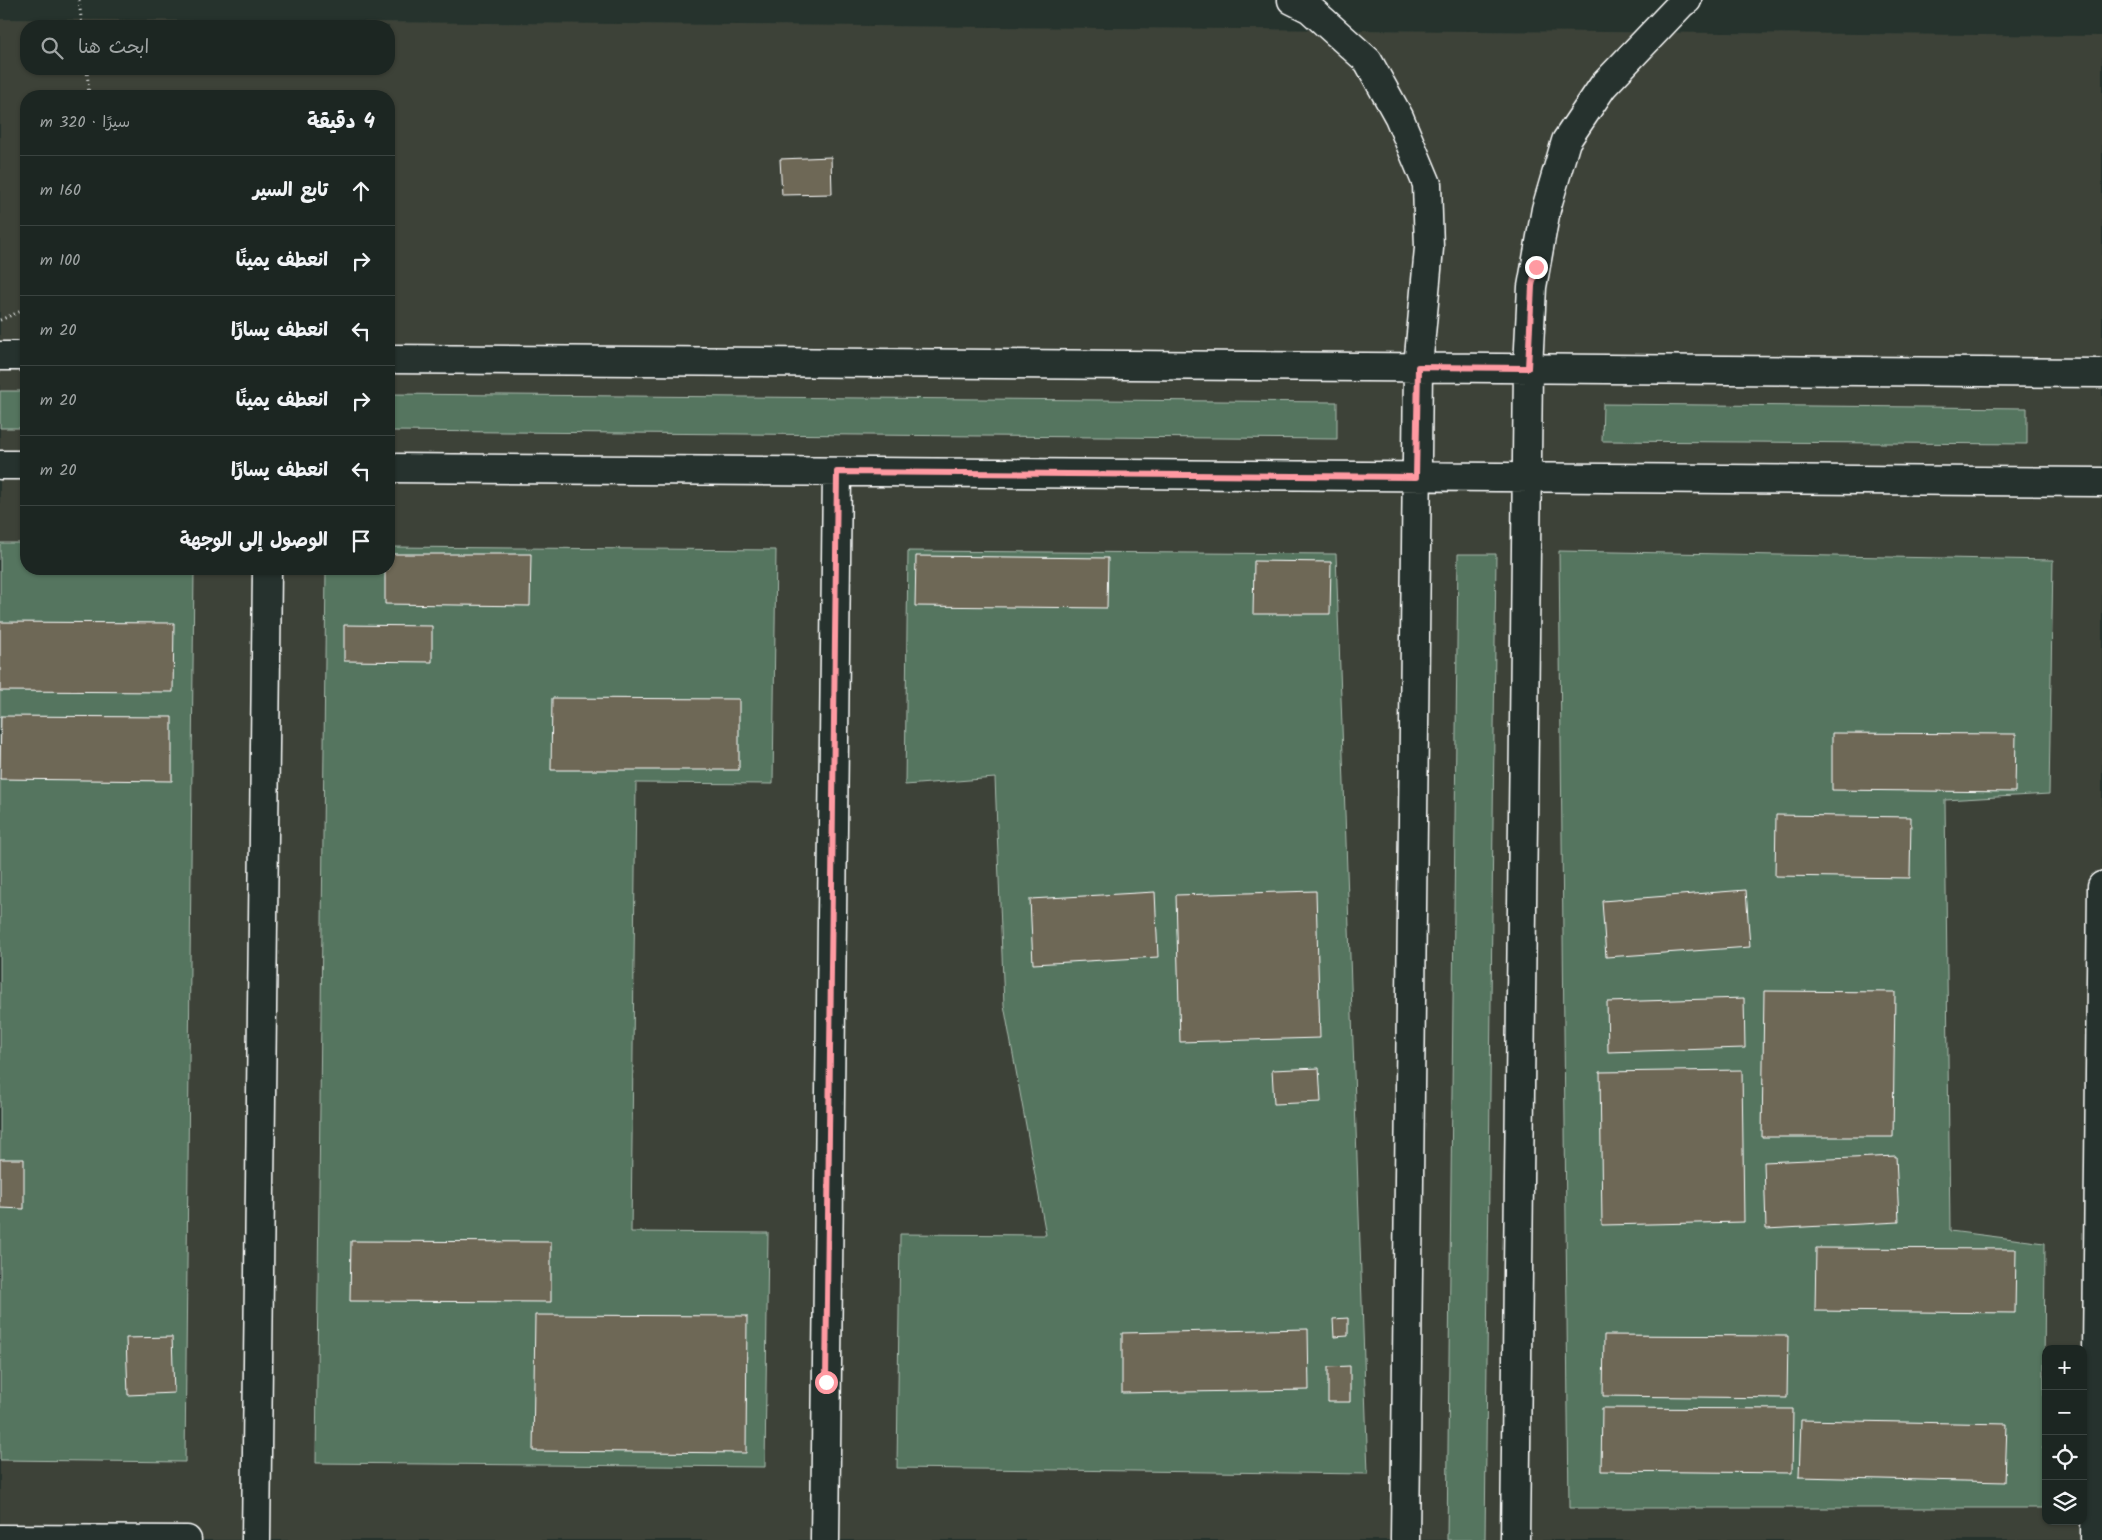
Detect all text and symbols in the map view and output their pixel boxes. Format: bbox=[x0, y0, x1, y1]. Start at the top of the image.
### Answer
search box bbox=[20, 20, 395, 75]
text: ابحث هنا bbox=[78, 33, 149, 63]
icon: search bbox=[38, 34, 66, 62]
text: 4 دقيقة bbox=[307, 106, 375, 139]
text: سيرًا · 320 m bbox=[40, 110, 130, 135]
text: تابع السير bbox=[253, 176, 328, 206]
icon: ahead bbox=[347, 177, 375, 205]
text: 160 m bbox=[40, 178, 81, 203]
text: انعطف يمينًا bbox=[236, 246, 328, 276]
icon: right bbox=[347, 247, 375, 275]
text: 100 m bbox=[40, 248, 80, 273]
route end bbox=[1525, 256, 1548, 279]
text: انعطف يسارًا bbox=[231, 316, 328, 346]
icon: left bbox=[347, 317, 375, 345]
text: 20 m bbox=[40, 318, 76, 343]
text: انعطف يمينًا bbox=[236, 386, 328, 416]
icon: right bbox=[347, 387, 375, 415]
text: 20 m bbox=[40, 388, 76, 413]
text: انعطف يسارًا bbox=[231, 456, 328, 486]
icon: left bbox=[347, 457, 375, 485]
text: 20 m bbox=[40, 458, 76, 483]
text: الوصول إلى الوجهة bbox=[180, 526, 328, 556]
icon: arrive bbox=[347, 527, 375, 555]
map controls bbox=[2042, 1345, 2087, 1525]
button: + bbox=[2042, 1345, 2087, 1390]
route start bbox=[815, 1371, 838, 1394]
button: − bbox=[2042, 1390, 2087, 1435]
button: locate bbox=[2042, 1435, 2087, 1480]
button: layers bbox=[2042, 1480, 2087, 1525]

